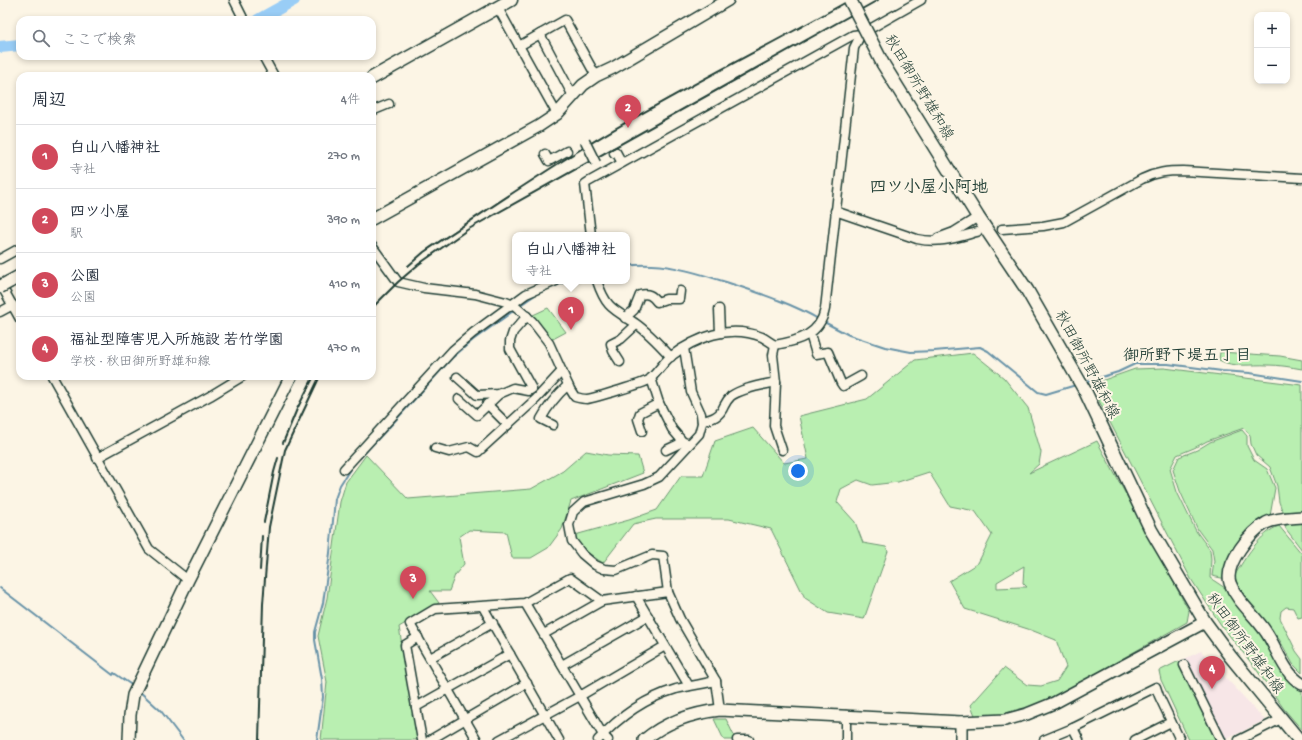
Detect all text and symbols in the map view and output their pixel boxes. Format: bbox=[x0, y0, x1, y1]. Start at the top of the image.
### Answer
map controls bbox=[1254, 12, 1290, 84]
button: + bbox=[1254, 12, 1290, 48]
search box bbox=[16, 16, 376, 60]
icon: search bbox=[30, 27, 52, 49]
street label: 秋田御所野雄和線 bbox=[879, 31, 957, 144]
text: ここで検索 bbox=[62, 32, 137, 50]
button: − bbox=[1254, 48, 1290, 84]
text: 周辺 bbox=[32, 92, 66, 112]
text: 4件 bbox=[341, 93, 360, 108]
pin: 2 bbox=[615, 95, 641, 128]
text: 白山八幡神社 bbox=[70, 140, 160, 158]
text: 1 bbox=[42, 149, 48, 164]
text: 270 m bbox=[327, 149, 360, 164]
text: 寺社 bbox=[70, 163, 96, 178]
district label: 四ツ小屋小阿地 bbox=[870, 178, 989, 199]
text: 四ツ小屋 bbox=[70, 204, 130, 222]
text: 2 bbox=[42, 213, 48, 228]
text: 390 m bbox=[327, 213, 360, 228]
text: 駅 bbox=[70, 227, 83, 242]
popup bbox=[512, 232, 630, 284]
text: 白山八幡神社 bbox=[526, 242, 616, 260]
text: 寺社 bbox=[526, 265, 552, 280]
text: 公園 bbox=[70, 268, 100, 286]
text: 3 bbox=[42, 277, 48, 292]
text: 410 m bbox=[329, 277, 360, 292]
text: 公園 bbox=[70, 291, 96, 306]
pin: 1 bbox=[558, 297, 584, 330]
street label: 秋田御所野雄和線 bbox=[1050, 307, 1123, 422]
text: 福祉型障害児入所施設 若竹学園 bbox=[70, 332, 284, 350]
text: 4 bbox=[42, 341, 48, 356]
text: 470 m bbox=[327, 341, 360, 356]
district label: 御所野下堤五丁目 bbox=[1123, 347, 1251, 367]
text: 学校 · 秋田御所野雄和線 bbox=[70, 355, 210, 370]
your location bbox=[788, 461, 808, 481]
pin: 3 bbox=[400, 566, 426, 599]
street label: 秋田御所野雄和線 bbox=[1201, 590, 1287, 698]
pin: 4 bbox=[1199, 656, 1225, 689]

